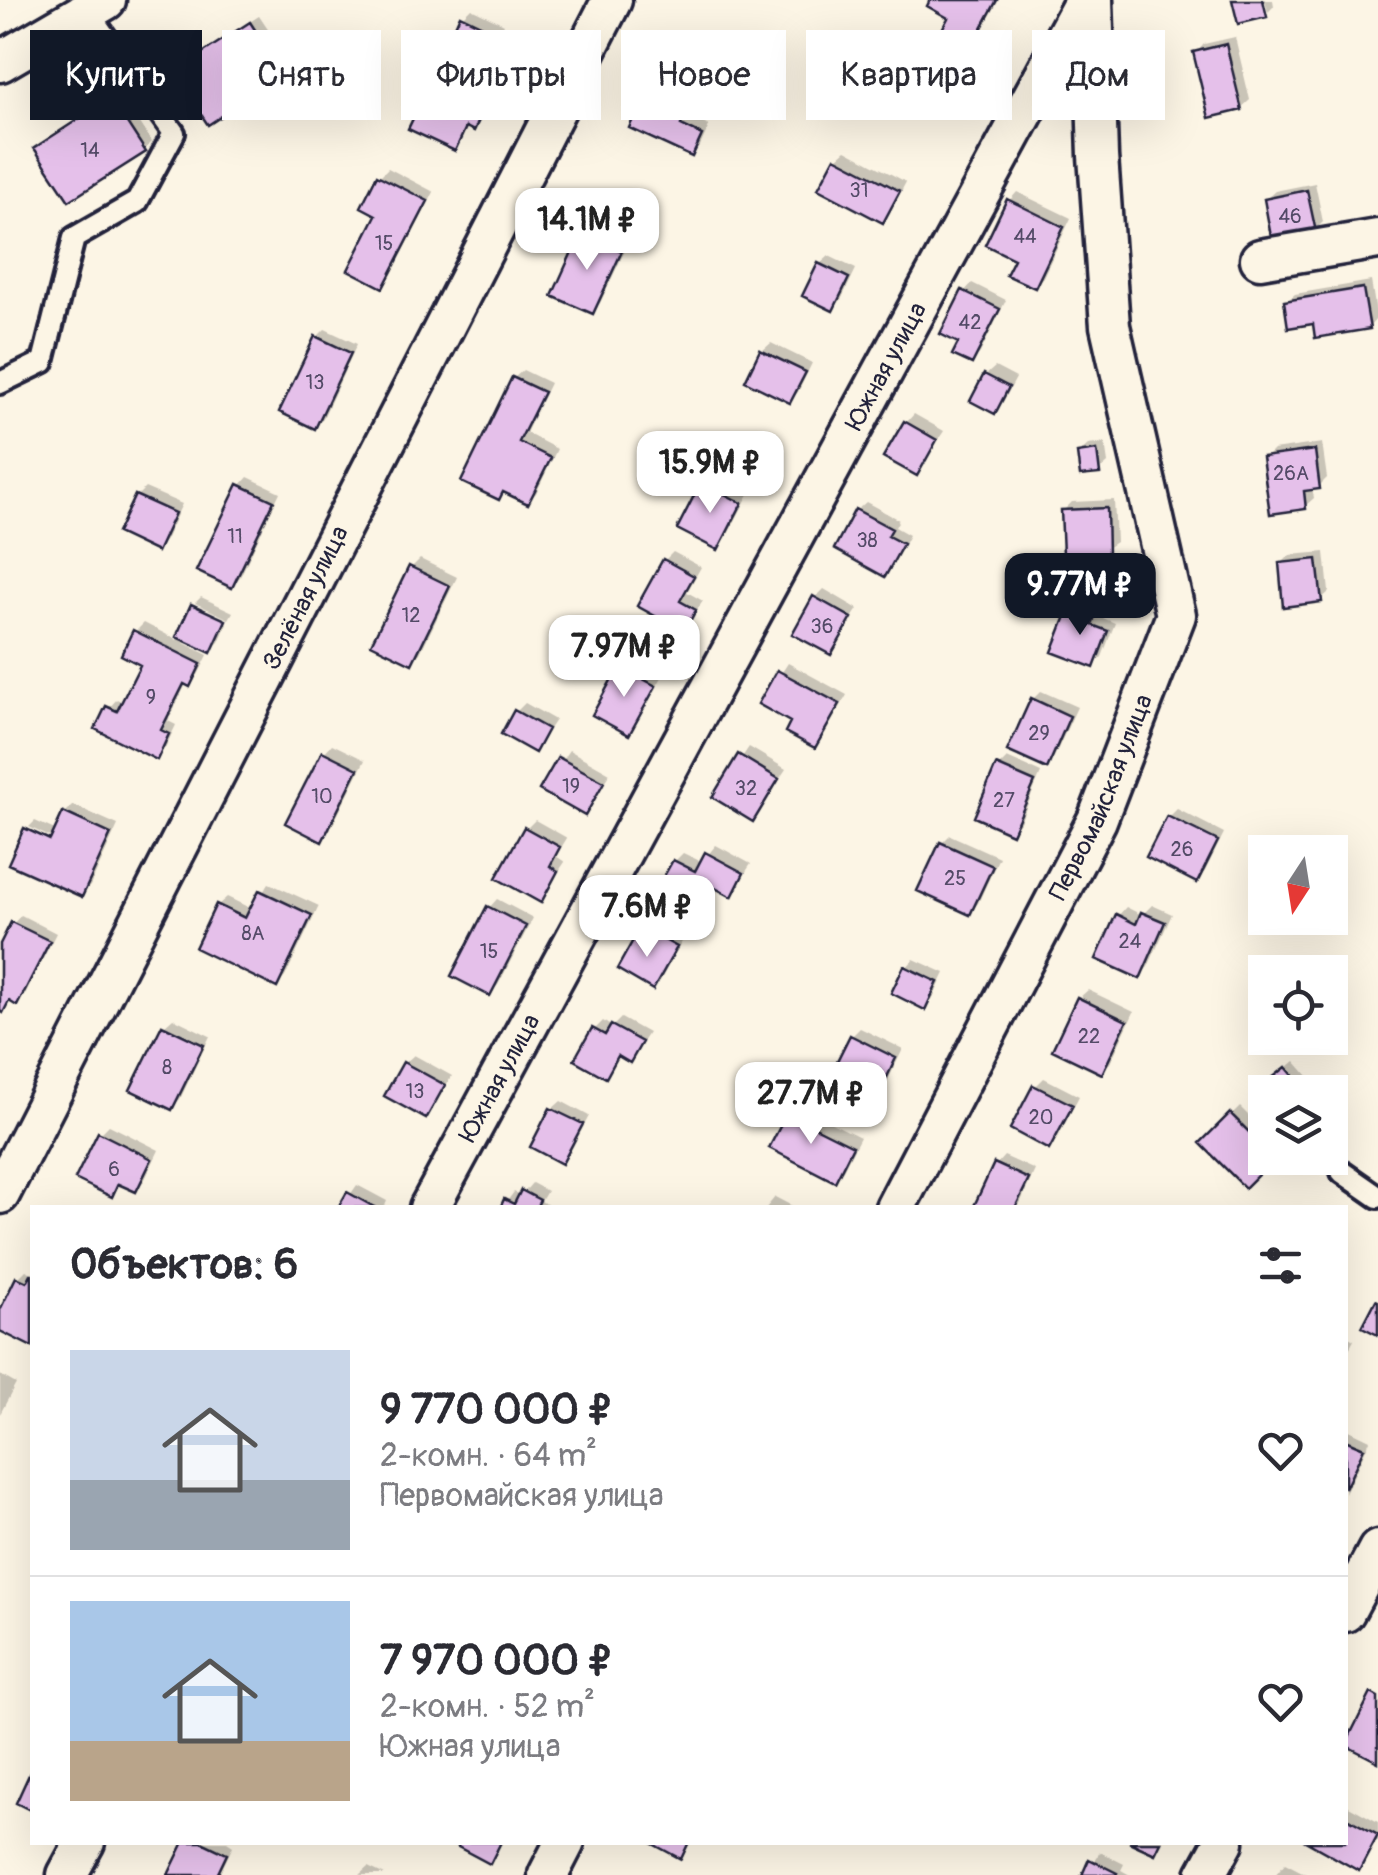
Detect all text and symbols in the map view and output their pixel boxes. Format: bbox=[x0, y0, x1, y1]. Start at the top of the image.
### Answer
chip: Купить bbox=[30, 30, 202, 120]
chip: Снять bbox=[222, 30, 381, 120]
chip: Фильтры bbox=[401, 30, 601, 120]
chip: Новое bbox=[621, 30, 786, 120]
chip: Квартира bbox=[806, 30, 1012, 120]
chip: Дом bbox=[1032, 30, 1165, 120]
house number: 14 bbox=[80, 138, 100, 163]
house number: 31 bbox=[850, 178, 868, 203]
pin: 14.1M ₽ bbox=[495, 188, 679, 273]
text: 14.1M ₽ bbox=[537, 200, 637, 240]
house number: 46 bbox=[1278, 204, 1302, 229]
house number: 44 bbox=[1013, 224, 1037, 249]
house number: 15 bbox=[375, 231, 393, 256]
street label: Южная улица bbox=[839, 297, 933, 436]
house number: 42 bbox=[959, 310, 981, 335]
house number: 13 bbox=[306, 370, 324, 395]
pin: 15.9M ₽ bbox=[618, 431, 802, 516]
text: 15.9M ₽ bbox=[659, 443, 761, 483]
house number: 26А bbox=[1273, 461, 1309, 486]
street label: Зелёная улица bbox=[256, 521, 355, 675]
house number: 11 bbox=[227, 524, 243, 549]
house number: 38 bbox=[856, 528, 878, 553]
pin: 9.77M ₽ bbox=[988, 553, 1172, 638]
text: 9.77M ₽ bbox=[1027, 565, 1133, 605]
house number: 12 bbox=[402, 603, 421, 628]
house number: 36 bbox=[811, 614, 833, 639]
pin: 7.97M ₽ bbox=[532, 615, 716, 700]
text: 7.97M ₽ bbox=[571, 627, 677, 667]
house number: 9 bbox=[146, 685, 156, 710]
street label: Первомайская улица bbox=[1042, 690, 1159, 906]
house number: 29 bbox=[1028, 721, 1050, 746]
house number: 19 bbox=[562, 774, 580, 799]
house number: 32 bbox=[735, 776, 757, 801]
house number: 10 bbox=[311, 784, 333, 809]
house number: 27 bbox=[993, 788, 1015, 813]
north arrow bbox=[1248, 835, 1348, 935]
map controls bbox=[1248, 835, 1348, 1175]
house number: 26 bbox=[1171, 837, 1193, 862]
house number: 25 bbox=[944, 866, 966, 891]
pin: 7.6M ₽ bbox=[566, 875, 728, 960]
text: 7.6M ₽ bbox=[601, 887, 693, 927]
house number: 8А bbox=[241, 921, 265, 946]
house number: 24 bbox=[1119, 929, 1142, 954]
house number: 15 bbox=[480, 939, 498, 964]
button: locate bbox=[1248, 955, 1348, 1055]
street label: Южная улица bbox=[452, 1009, 547, 1147]
house number: 22 bbox=[1078, 1024, 1100, 1049]
house number: 8 bbox=[162, 1055, 172, 1080]
pin: 27.7M ₽ bbox=[719, 1062, 903, 1147]
text: 27.7M ₽ bbox=[757, 1074, 865, 1114]
button: layers bbox=[1248, 1075, 1348, 1175]
house number: 13 bbox=[406, 1079, 424, 1104]
house number: 20 bbox=[1029, 1105, 1053, 1130]
house number: 6 bbox=[108, 1157, 120, 1182]
icon: filters bbox=[1253, 1238, 1308, 1293]
text: Объектов: 6 bbox=[70, 1239, 298, 1291]
text: 9 770 000 ₽ bbox=[380, 1384, 613, 1436]
icon: home bbox=[150, 1390, 270, 1510]
icon: heart bbox=[1253, 1423, 1308, 1478]
text: 2-комн. · 64 m² bbox=[380, 1436, 597, 1476]
text: Первомайская улица bbox=[380, 1476, 664, 1516]
text: 7 970 000 ₽ bbox=[380, 1635, 613, 1687]
icon: home bbox=[150, 1641, 270, 1761]
icon: heart bbox=[1253, 1674, 1308, 1729]
text: 2-комн. · 52 m² bbox=[380, 1687, 595, 1727]
text: Южная улица bbox=[380, 1727, 561, 1767]

